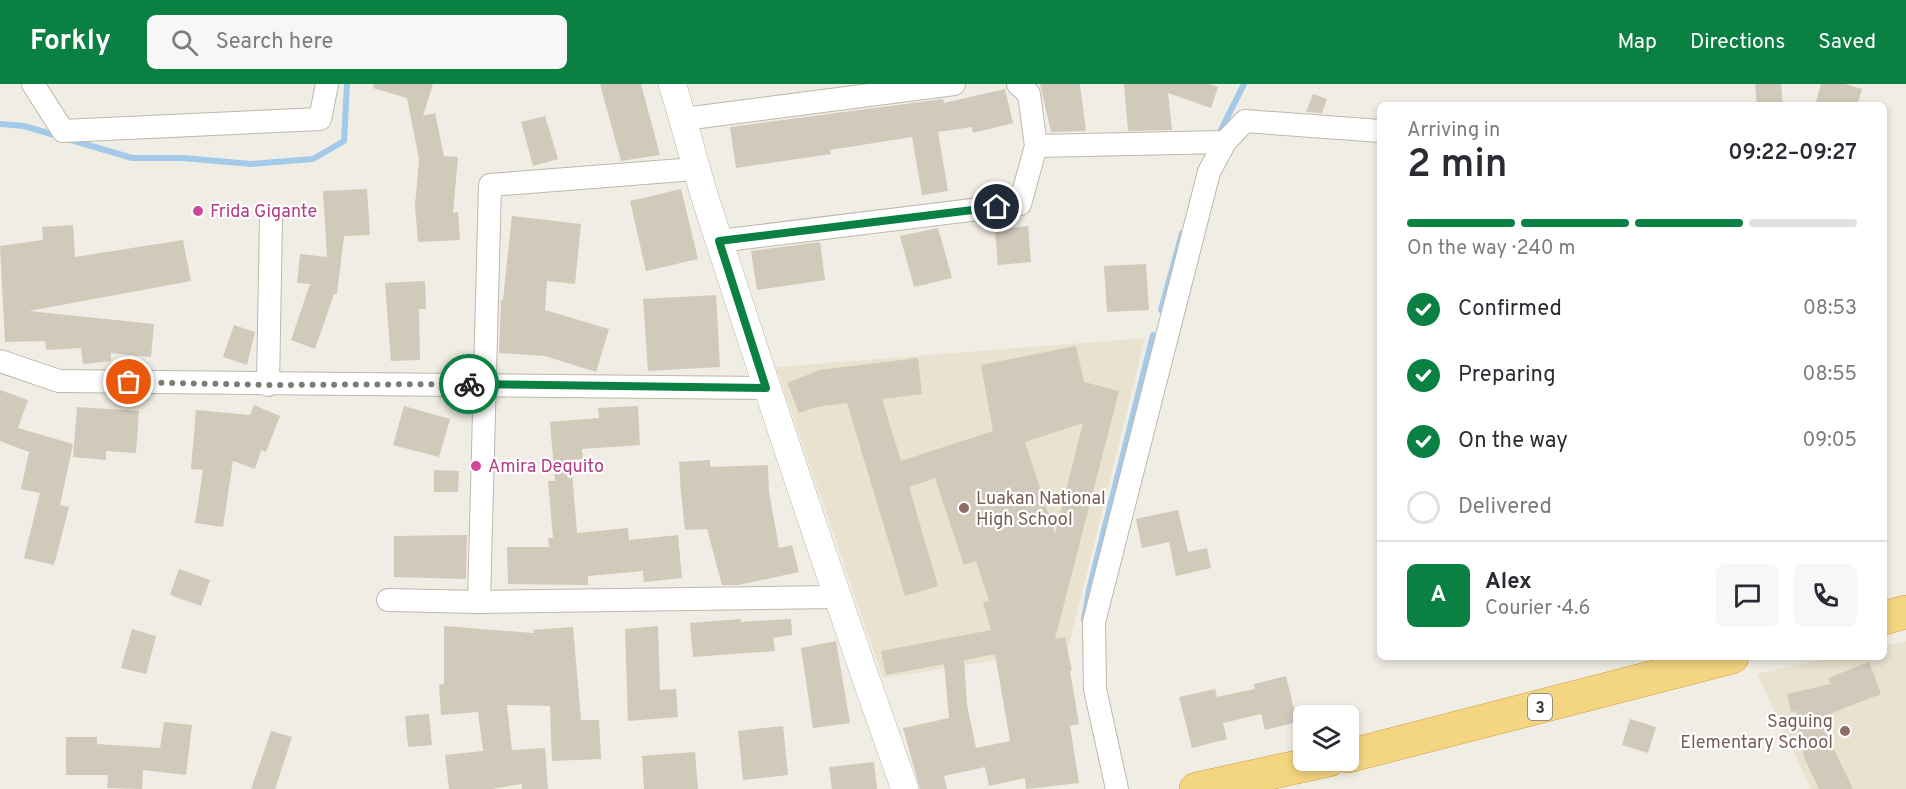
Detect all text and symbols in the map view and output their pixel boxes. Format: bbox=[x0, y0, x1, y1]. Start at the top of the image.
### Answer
search box bbox=[147, 15, 567, 69]
text: Forkly bbox=[30, 24, 111, 60]
icon: search bbox=[168, 26, 201, 59]
text: Search here bbox=[216, 29, 333, 56]
text: Map bbox=[1617, 29, 1657, 56]
text: Directions bbox=[1690, 29, 1785, 56]
text: Saved bbox=[1818, 29, 1876, 56]
text: Arriving in bbox=[1407, 118, 1500, 144]
text: 09:22–09:27 bbox=[1728, 140, 1857, 167]
text: 2 min bbox=[1407, 142, 1508, 191]
pin bbox=[971, 181, 1022, 232]
icon: home bbox=[980, 190, 1013, 223]
place label: Frida Gigante bbox=[210, 201, 317, 224]
marker: Frida Gigante bbox=[191, 204, 205, 218]
text: On the way · 240 m bbox=[1407, 236, 1575, 262]
icon: check bbox=[1407, 293, 1440, 326]
text: Confirmed bbox=[1458, 296, 1562, 323]
text: 08:53 bbox=[1803, 296, 1857, 322]
courier bbox=[439, 354, 499, 414]
pin bbox=[103, 356, 154, 407]
icon: check bbox=[1407, 359, 1440, 392]
text: Preparing bbox=[1458, 362, 1556, 389]
text: 08:55 bbox=[1803, 362, 1857, 388]
icon: bag bbox=[112, 365, 145, 398]
icon: bike bbox=[453, 368, 486, 401]
icon: check bbox=[1407, 425, 1440, 458]
text: On the way bbox=[1458, 428, 1568, 455]
text: 09:05 bbox=[1802, 428, 1857, 454]
place label: Amira Dequito bbox=[488, 456, 604, 479]
marker: Amira Dequito bbox=[469, 459, 483, 473]
place label: Luakan National High School bbox=[976, 488, 1106, 532]
text: Delivered bbox=[1458, 494, 1552, 521]
marker: Luakan National High School bbox=[957, 501, 971, 515]
button: chat bbox=[1716, 564, 1779, 627]
button: phone bbox=[1794, 564, 1857, 627]
text: Alex bbox=[1485, 569, 1532, 596]
text: A bbox=[1431, 582, 1446, 609]
text: Courier · 4.6 bbox=[1485, 596, 1590, 622]
road number: 3 bbox=[1528, 694, 1552, 720]
map controls bbox=[1293, 705, 1359, 771]
button: layers bbox=[1293, 705, 1359, 771]
place label: Saguing Elementary School bbox=[1680, 711, 1833, 755]
marker: Saguing Elementary School bbox=[1838, 724, 1852, 738]

